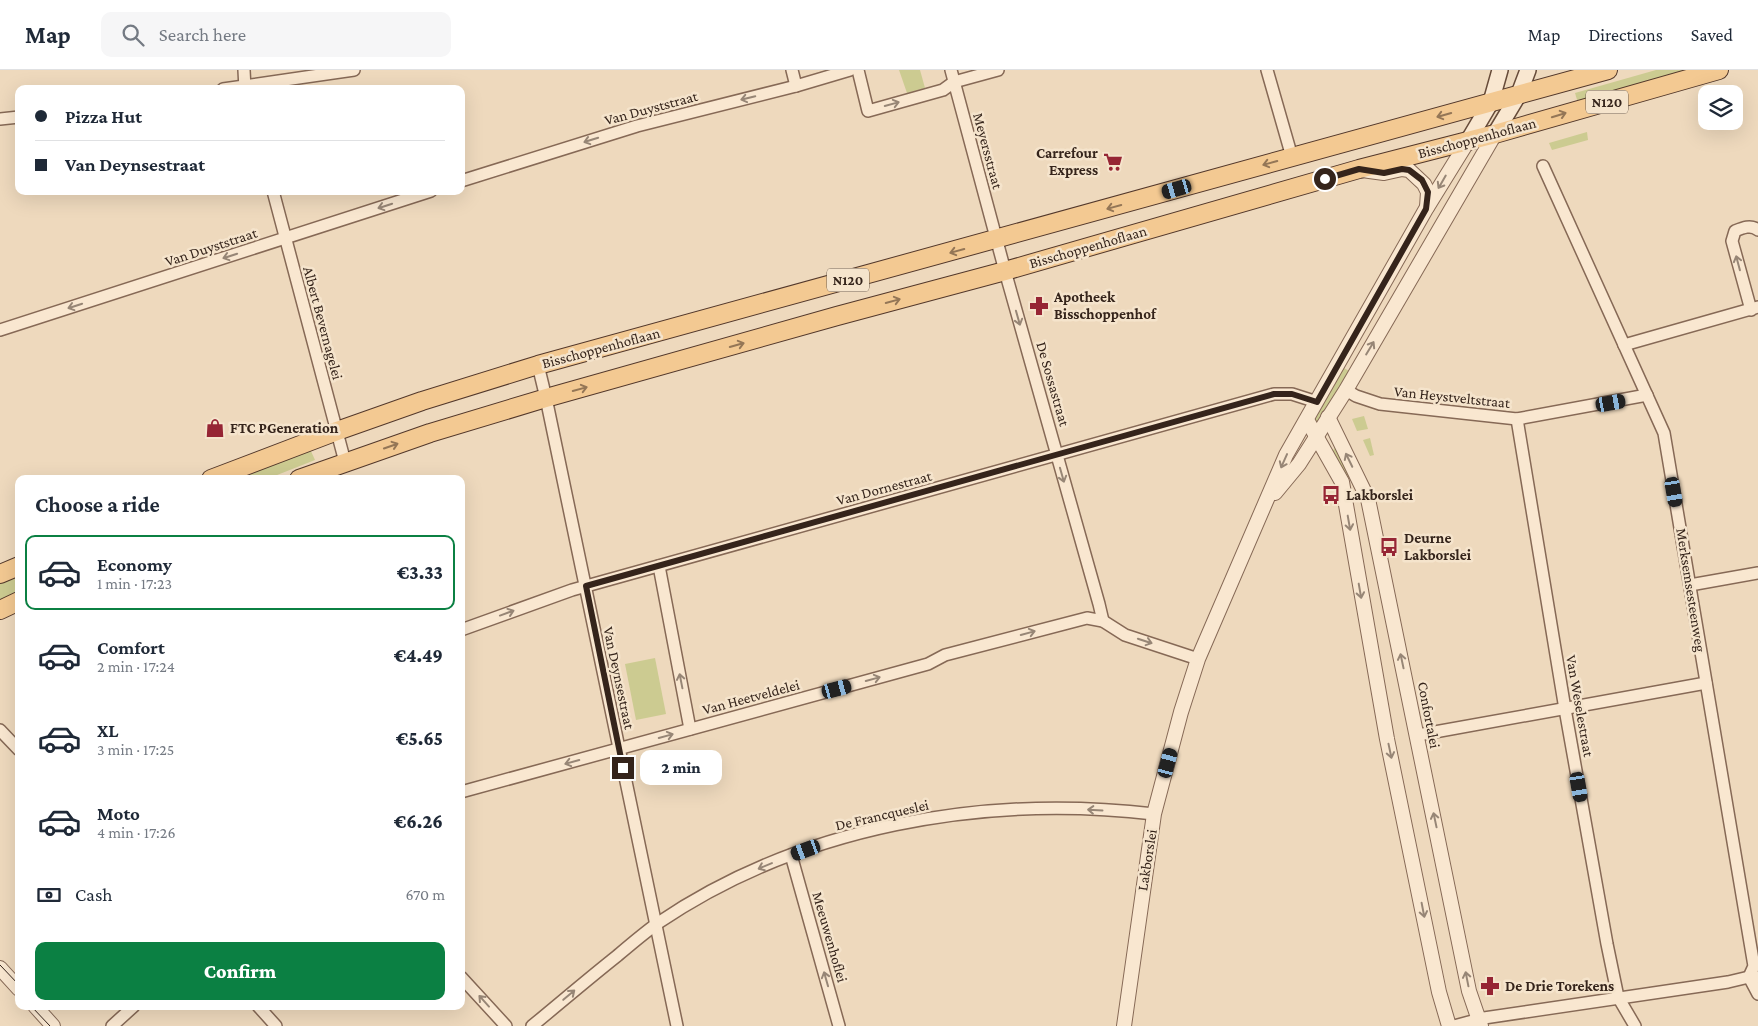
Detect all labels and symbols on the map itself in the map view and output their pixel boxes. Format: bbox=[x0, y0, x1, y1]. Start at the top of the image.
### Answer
street label: Van Duyststraat bbox=[603, 88, 701, 129]
road number: N120 bbox=[1586, 91, 1628, 114]
one-way arrow bbox=[741, 94, 757, 103]
one-way arrow bbox=[883, 99, 899, 109]
one-way arrow bbox=[1550, 109, 1566, 119]
street label: Meyersstraat bbox=[969, 111, 1006, 192]
one-way arrow bbox=[1436, 111, 1452, 120]
street label: Bisschoppenhoflaan bbox=[1416, 115, 1538, 162]
one-way arrow bbox=[584, 135, 600, 145]
place label: Carrefour Express bbox=[1036, 145, 1098, 178]
supermarket icon: Carrefour Express bbox=[1102, 151, 1124, 173]
one-way arrow bbox=[1263, 159, 1279, 169]
route start bbox=[1314, 168, 1336, 190]
one-way arrow bbox=[1437, 174, 1447, 189]
car bbox=[1160, 178, 1193, 200]
one-way arrow bbox=[377, 202, 393, 212]
one-way arrow bbox=[1106, 202, 1122, 212]
street label: Bisschoppenhoflaan bbox=[1027, 223, 1149, 272]
street label: Van Duyststraat bbox=[163, 224, 260, 270]
one-way arrow bbox=[950, 246, 966, 256]
one-way arrow bbox=[222, 252, 238, 262]
one-way arrow bbox=[1733, 255, 1742, 271]
street label: Albert Bevernagelei bbox=[299, 265, 346, 382]
road number: N120 bbox=[827, 268, 869, 292]
place label: Apotheek Bisschoppenhof bbox=[1053, 289, 1157, 322]
pharmacy icon: Apotheek Bisschoppenhof bbox=[1028, 295, 1050, 317]
one-way arrow bbox=[885, 296, 901, 305]
one-way arrow bbox=[67, 301, 83, 311]
one-way arrow bbox=[1014, 310, 1024, 326]
street label: Bisschoppenhoflaan bbox=[540, 325, 662, 372]
one-way arrow bbox=[728, 340, 744, 349]
street label: De Sossastraat bbox=[1033, 340, 1073, 429]
one-way arrow bbox=[1366, 341, 1376, 355]
street label: Van Heystveltstraat bbox=[1393, 383, 1512, 412]
one-way arrow bbox=[572, 384, 588, 393]
car bbox=[1594, 393, 1627, 413]
shop icon: FTC PGeneration bbox=[204, 417, 226, 439]
place label: FTC PGeneration bbox=[230, 420, 339, 436]
one-way arrow bbox=[383, 440, 399, 450]
one-way arrow bbox=[1279, 453, 1289, 468]
one-way arrow bbox=[1344, 453, 1353, 468]
one-way arrow bbox=[1058, 466, 1067, 482]
street label: Van Dornestraat bbox=[835, 467, 934, 508]
car bbox=[1664, 476, 1683, 508]
bus stop icon: Lakborslei bbox=[1320, 484, 1342, 506]
place label: Lakborslei bbox=[1346, 487, 1414, 503]
one-way arrow bbox=[1344, 514, 1354, 530]
street label: Merksemsesteenweg bbox=[1672, 527, 1709, 653]
place label: Deurne Lakborslei bbox=[1404, 530, 1472, 563]
bus stop icon: Deurne Lakborslei bbox=[1378, 536, 1400, 558]
one-way arrow bbox=[1356, 583, 1366, 599]
one-way arrow bbox=[499, 608, 514, 617]
street label: Van Deynsestraat bbox=[599, 625, 638, 732]
one-way arrow bbox=[1020, 628, 1036, 637]
one-way arrow bbox=[1137, 637, 1152, 646]
one-way arrow bbox=[1397, 653, 1406, 669]
street label: Van Weselestraat bbox=[1563, 654, 1597, 759]
one-way arrow bbox=[676, 674, 685, 690]
one-way arrow bbox=[865, 674, 881, 683]
street label: Van Heetveldelei bbox=[701, 676, 801, 718]
car bbox=[820, 678, 853, 700]
street label: Confortalei bbox=[1415, 680, 1443, 750]
one-way arrow bbox=[657, 731, 673, 740]
one-way arrow bbox=[1386, 743, 1395, 759]
car bbox=[1156, 747, 1179, 779]
callout: 2 min bbox=[640, 750, 723, 786]
route end bbox=[612, 757, 634, 779]
one-way arrow bbox=[564, 758, 580, 767]
car bbox=[1569, 771, 1588, 803]
street label: De Francqueslei bbox=[834, 796, 931, 835]
one-way arrow bbox=[1087, 806, 1103, 815]
one-way arrow bbox=[1429, 813, 1439, 829]
street label: Lakborslei bbox=[1134, 828, 1160, 892]
car bbox=[789, 838, 822, 862]
one-way arrow bbox=[758, 862, 773, 871]
street label: Meeuwenhoflei bbox=[809, 890, 851, 984]
one-way arrow bbox=[1419, 902, 1428, 918]
one-way arrow bbox=[821, 971, 830, 987]
one-way arrow bbox=[1462, 972, 1471, 988]
pharmacy icon: De Drie Torekens bbox=[1479, 975, 1501, 997]
place label: De Drie Torekens bbox=[1505, 978, 1614, 994]
one-way arrow bbox=[563, 989, 576, 1001]
one-way arrow bbox=[478, 995, 490, 1008]

